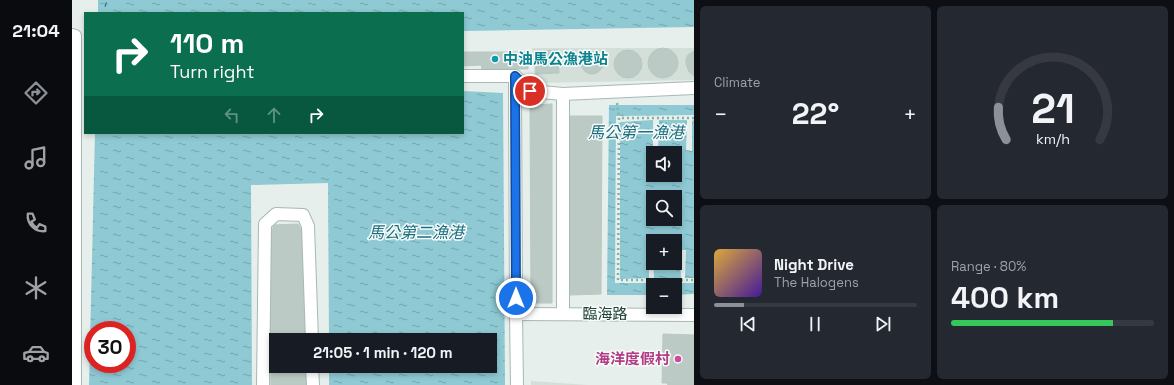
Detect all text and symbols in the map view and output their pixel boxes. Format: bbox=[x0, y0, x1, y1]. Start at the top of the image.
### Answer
text: 21:04 bbox=[12, 19, 60, 42]
text: 110 m bbox=[170, 25, 244, 61]
icon: right bbox=[104, 28, 156, 80]
place label: 中油馬公漁港站 bbox=[503, 49, 608, 68]
marker: 中油馬公漁港站 bbox=[490, 54, 500, 64]
text: Turn right bbox=[170, 60, 254, 83]
pin bbox=[513, 74, 547, 108]
text: Climate bbox=[714, 74, 760, 91]
icon: directions bbox=[22, 79, 50, 107]
icon: arrive bbox=[519, 80, 541, 102]
text: 21 bbox=[1031, 82, 1074, 135]
text: 22° bbox=[792, 94, 839, 133]
text: − bbox=[714, 100, 728, 128]
text: + bbox=[903, 100, 917, 128]
icon: left bbox=[221, 104, 243, 126]
icon: ahead bbox=[263, 104, 285, 126]
icon: right bbox=[305, 104, 327, 126]
water label: 馬公第一漁港 bbox=[588, 122, 686, 143]
text: km/h bbox=[1035, 130, 1070, 148]
icon: music bbox=[22, 144, 50, 172]
map controls bbox=[646, 146, 682, 314]
button: sound bbox=[646, 146, 682, 182]
button: search bbox=[646, 190, 682, 226]
icon: phone bbox=[22, 209, 50, 237]
water label: 馬公第二漁港 bbox=[368, 222, 466, 243]
button: + bbox=[646, 234, 682, 270]
text: Night Drive bbox=[774, 255, 854, 274]
text: Range · 80% bbox=[951, 258, 1026, 275]
icon: climate bbox=[22, 274, 50, 302]
text: The Halogens bbox=[774, 274, 859, 291]
position arrow bbox=[495, 277, 537, 319]
button: − bbox=[646, 278, 682, 314]
text: 400 km bbox=[951, 278, 1059, 317]
street label: 臨海路 bbox=[582, 304, 628, 323]
icon: previous bbox=[737, 313, 759, 335]
icon: pause bbox=[804, 313, 826, 335]
icon: next bbox=[872, 313, 894, 335]
speed limit sign: 30 bbox=[84, 321, 136, 373]
icon: car bbox=[22, 339, 50, 367]
text: 21:05 · 1 min · 120 m bbox=[313, 343, 453, 362]
place label: 海洋度假村 bbox=[595, 349, 670, 368]
marker: 海洋度假村 bbox=[673, 354, 683, 364]

